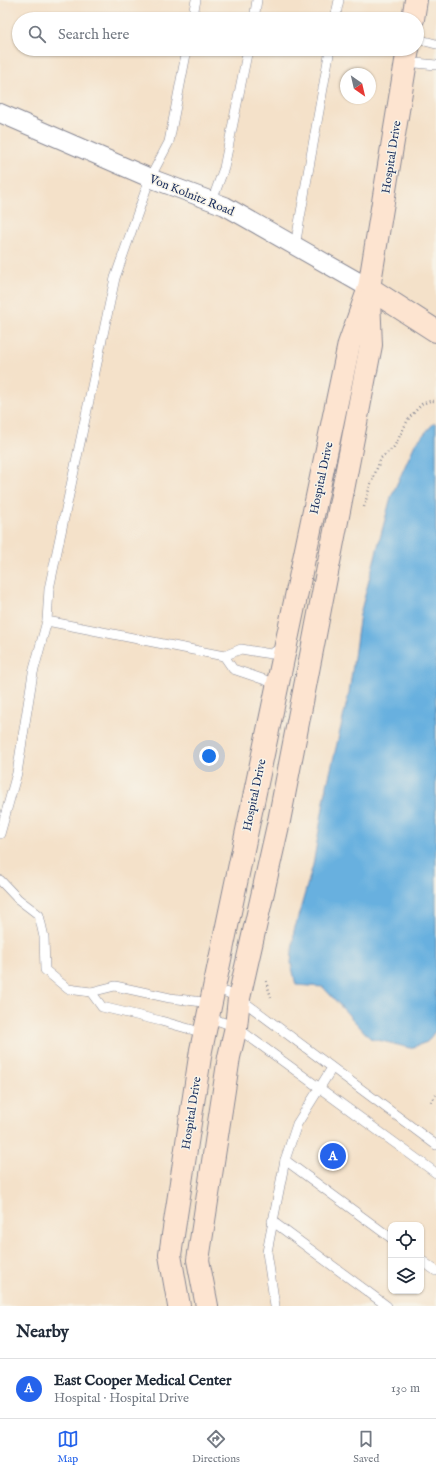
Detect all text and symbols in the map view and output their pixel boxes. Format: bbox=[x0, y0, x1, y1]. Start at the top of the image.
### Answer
search box bbox=[12, 12, 424, 56]
icon: search bbox=[26, 23, 48, 45]
text: Search here bbox=[58, 25, 129, 44]
north arrow bbox=[340, 68, 376, 104]
street label: Hospital Drive bbox=[378, 119, 406, 195]
street label: Von Kolnitz Road bbox=[146, 171, 237, 219]
street label: Hospital Drive bbox=[307, 440, 338, 516]
your location bbox=[199, 746, 219, 766]
street label: Hospital Drive bbox=[240, 757, 271, 833]
street label: Hospital Drive bbox=[178, 1075, 206, 1151]
pin: A bbox=[320, 1141, 346, 1171]
map controls bbox=[388, 1222, 424, 1294]
button: locate bbox=[388, 1222, 424, 1258]
button: layers bbox=[388, 1258, 424, 1294]
text: Nearby bbox=[16, 1322, 69, 1343]
text: East Cooper Medical Center bbox=[54, 1371, 231, 1390]
text: A bbox=[25, 1380, 33, 1397]
text: 130 m bbox=[391, 1380, 420, 1397]
text: Hospital · Hospital Drive bbox=[54, 1390, 189, 1407]
tab: Map bbox=[57, 1428, 79, 1466]
tab: Directions bbox=[192, 1428, 240, 1466]
tab: Saved bbox=[353, 1428, 379, 1466]

